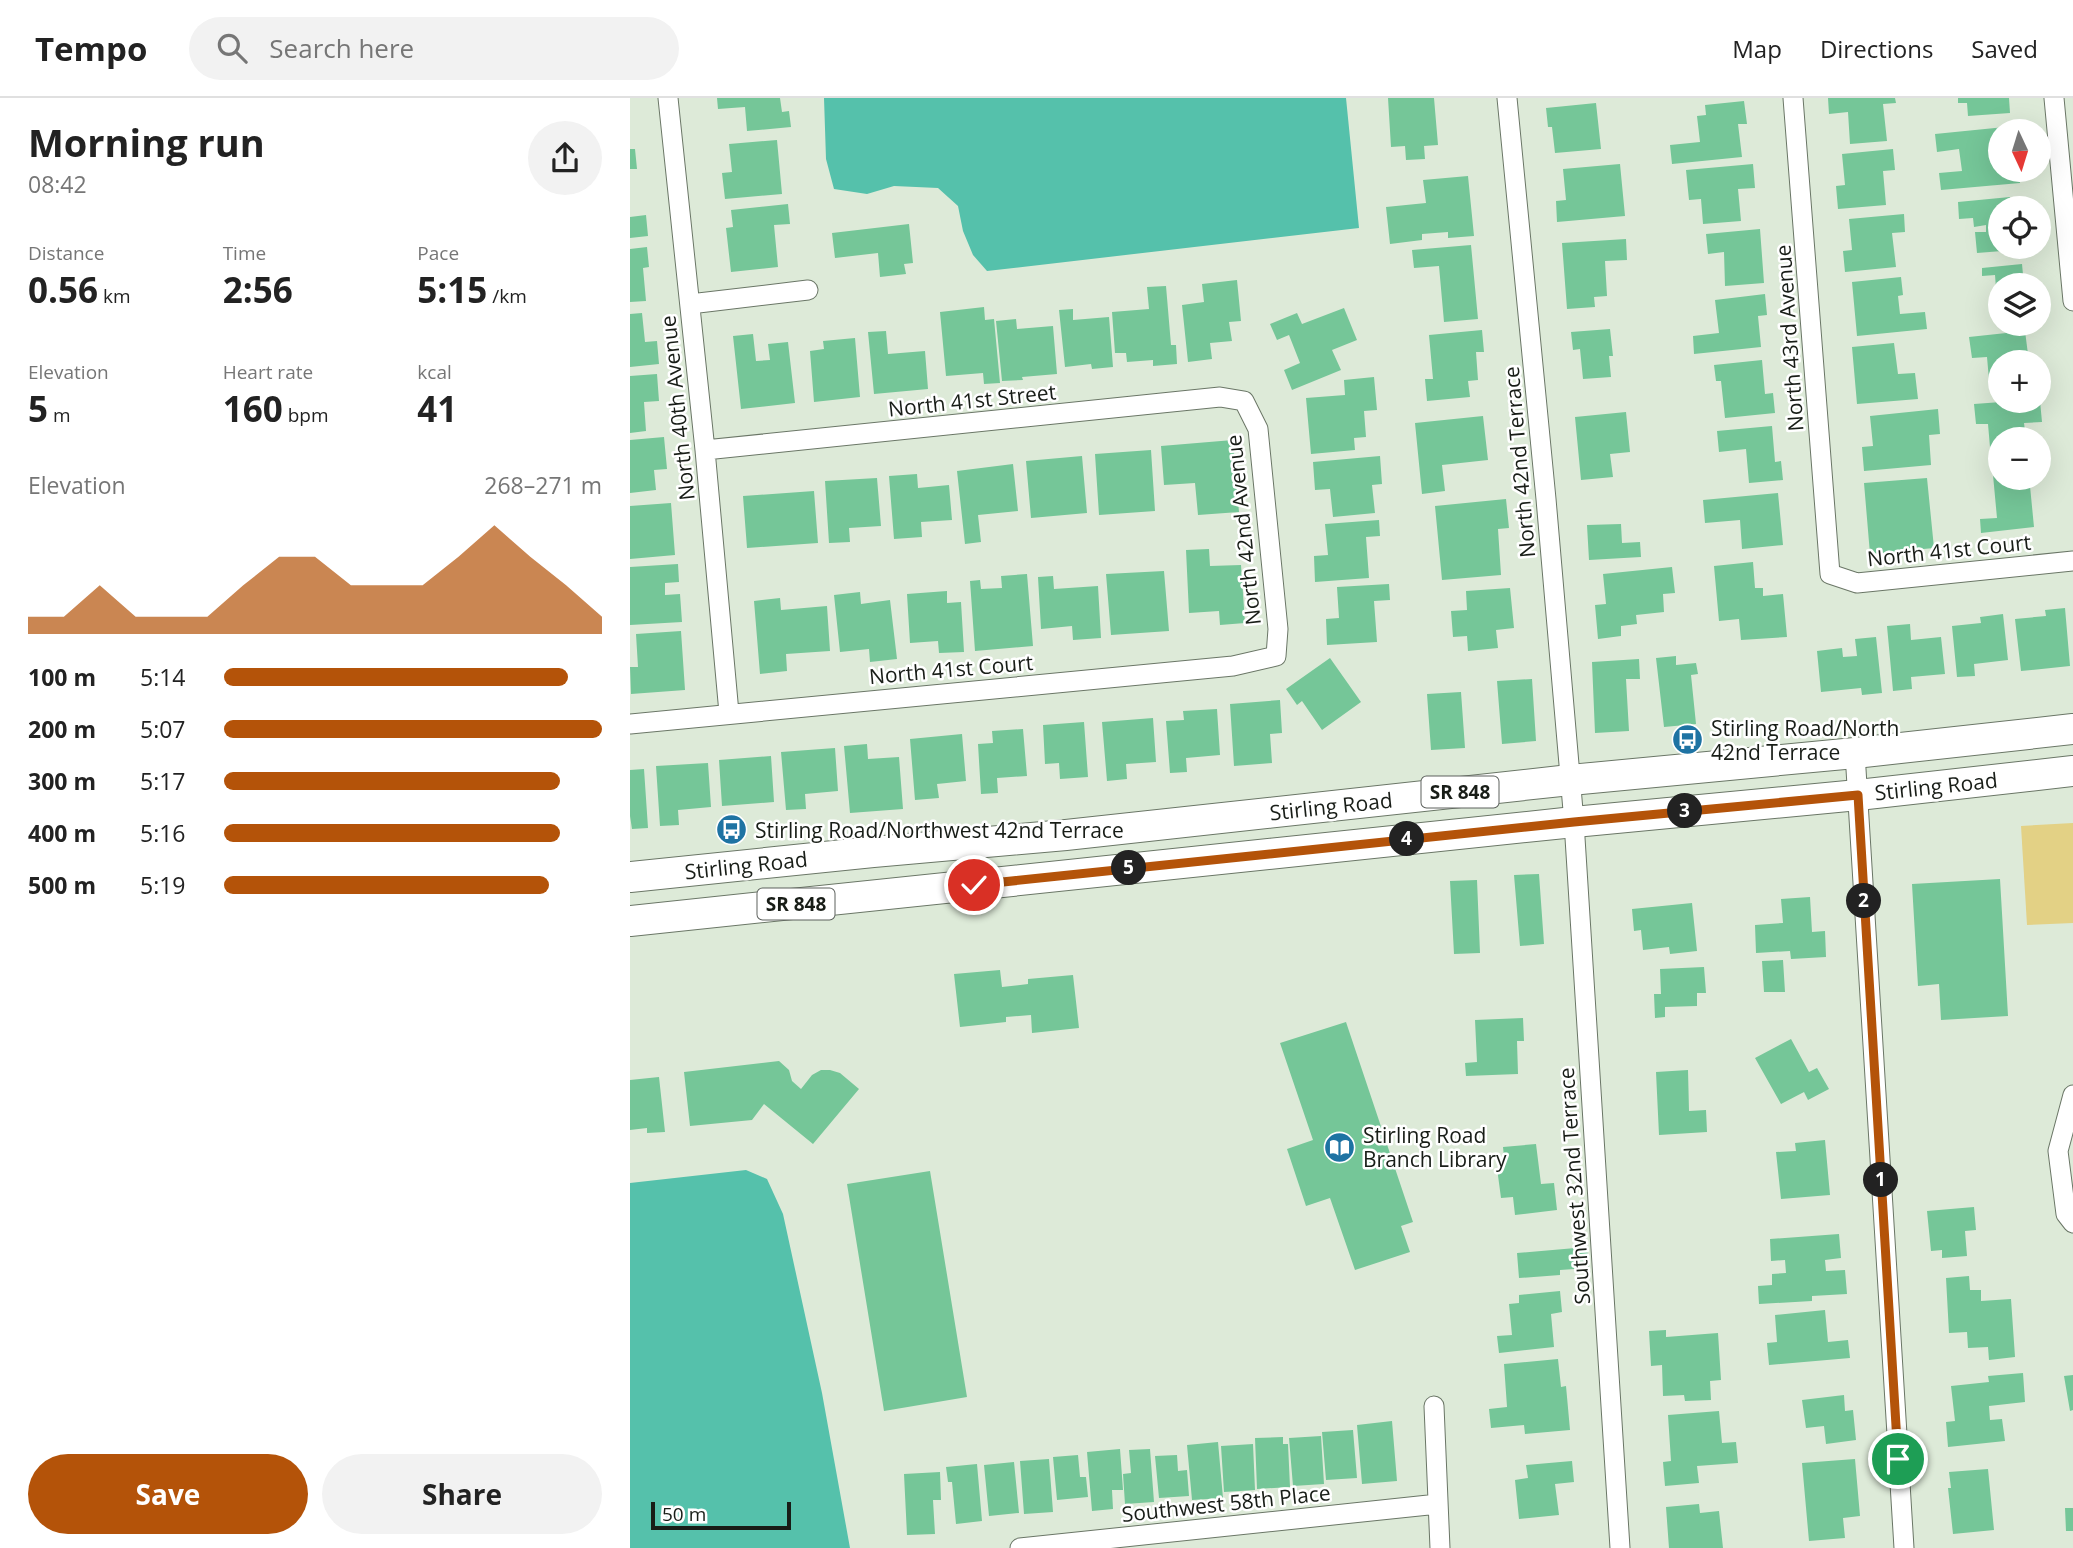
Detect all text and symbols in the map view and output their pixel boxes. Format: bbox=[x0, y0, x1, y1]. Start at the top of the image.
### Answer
search box bbox=[189, 17, 679, 80]
text: Tempo bbox=[35, 26, 147, 71]
icon: search bbox=[213, 29, 251, 67]
text: Search here bbox=[269, 30, 414, 66]
text: Map bbox=[1732, 32, 1782, 65]
text: Directions bbox=[1820, 32, 1933, 65]
text: Saved bbox=[1971, 32, 2038, 65]
text: Morning run bbox=[28, 116, 265, 168]
north arrow bbox=[1988, 119, 2051, 182]
map controls bbox=[1988, 119, 2051, 490]
button: share bbox=[528, 121, 602, 195]
text: 08:42 bbox=[28, 168, 87, 200]
button: locate bbox=[1988, 196, 2051, 259]
text: Distance bbox=[28, 240, 104, 266]
text: Time bbox=[223, 240, 266, 266]
text: Pace bbox=[417, 240, 459, 266]
street label: North 43rd Avenue bbox=[1769, 244, 1809, 432]
text: 0.56 bbox=[28, 266, 98, 313]
text: 2:56 bbox=[223, 266, 293, 313]
text: 5:15 bbox=[417, 266, 487, 313]
button: layers bbox=[1988, 273, 2051, 336]
text: km bbox=[98, 283, 131, 309]
text: /km bbox=[487, 283, 527, 309]
street label: North 40th Avenue bbox=[653, 314, 701, 502]
button: + bbox=[1988, 350, 2051, 413]
text: Elevation bbox=[28, 359, 109, 385]
text: Heart rate bbox=[223, 359, 313, 385]
text: kcal bbox=[417, 359, 452, 385]
street label: North 42nd Terrace bbox=[1497, 365, 1541, 559]
street label: North 41st Street bbox=[887, 377, 1057, 423]
text: 5 bbox=[28, 385, 48, 432]
text: 160 bbox=[223, 385, 283, 432]
text: 41 bbox=[417, 385, 457, 432]
text: m bbox=[48, 402, 71, 428]
text: bpm bbox=[283, 402, 328, 428]
button: − bbox=[1988, 427, 2051, 490]
street label: North 42nd Avenue bbox=[1219, 433, 1267, 627]
text: Elevation bbox=[28, 469, 126, 501]
text: 268–271 m bbox=[484, 469, 602, 501]
street label: North 41st Court bbox=[1866, 527, 2032, 573]
street label: North 41st Court bbox=[868, 648, 1034, 690]
text: 100 m bbox=[28, 661, 96, 693]
text: 5:14 bbox=[140, 661, 186, 693]
text: 200 m bbox=[28, 713, 96, 745]
text: 5:07 bbox=[140, 713, 186, 745]
place label: Stirling Road/North 42nd Terrace bbox=[1711, 714, 1899, 766]
bus stop icon: Stirling Road/North 42nd Terrace bbox=[1671, 723, 1705, 757]
text: 300 m bbox=[28, 765, 96, 797]
text: 5:17 bbox=[140, 765, 186, 797]
street label: Stirling Road bbox=[1873, 766, 1999, 806]
road number: SR 848 bbox=[1422, 776, 1498, 807]
street label: Stirling Road bbox=[1268, 786, 1394, 826]
pin: 3 bbox=[1668, 794, 1702, 828]
text: 3 bbox=[1679, 797, 1690, 823]
bus stop icon: Stirling Road/Northwest 42nd Terrace bbox=[715, 813, 749, 847]
place label: Stirling Road/Northwest 42nd Terrace bbox=[755, 816, 1124, 844]
text: 400 m bbox=[28, 817, 96, 849]
text: 5:16 bbox=[140, 817, 186, 849]
pin: 4 bbox=[1390, 822, 1424, 856]
text: 4 bbox=[1401, 825, 1412, 851]
street label: Stirling Road bbox=[683, 845, 809, 885]
pin: 5 bbox=[1112, 850, 1146, 886]
text: 5 bbox=[1123, 854, 1134, 880]
pin bbox=[944, 855, 1004, 915]
icon: check bbox=[955, 866, 993, 904]
text: 500 m bbox=[28, 869, 96, 901]
text: 5:19 bbox=[140, 869, 186, 901]
pin: 2 bbox=[1846, 884, 1882, 918]
text: 2 bbox=[1858, 887, 1869, 913]
road number: SR 848 bbox=[758, 888, 834, 919]
street label: Southwest 32nd Terrace bbox=[1552, 1066, 1596, 1306]
place label: Stirling Road Branch Library bbox=[1363, 1121, 1507, 1173]
library icon: Stirling Road Branch Library bbox=[1323, 1130, 1357, 1164]
pin: 1 bbox=[1864, 1162, 1898, 1198]
text: 1 bbox=[1875, 1166, 1886, 1192]
pin bbox=[1868, 1429, 1928, 1489]
icon: arrive bbox=[1879, 1440, 1917, 1478]
button: Save bbox=[28, 1454, 308, 1534]
button: Share bbox=[322, 1454, 602, 1534]
street label: Southwest 58th Place bbox=[1120, 1478, 1332, 1528]
scale bar bbox=[651, 1499, 791, 1531]
text: 50 m bbox=[662, 1501, 706, 1527]

